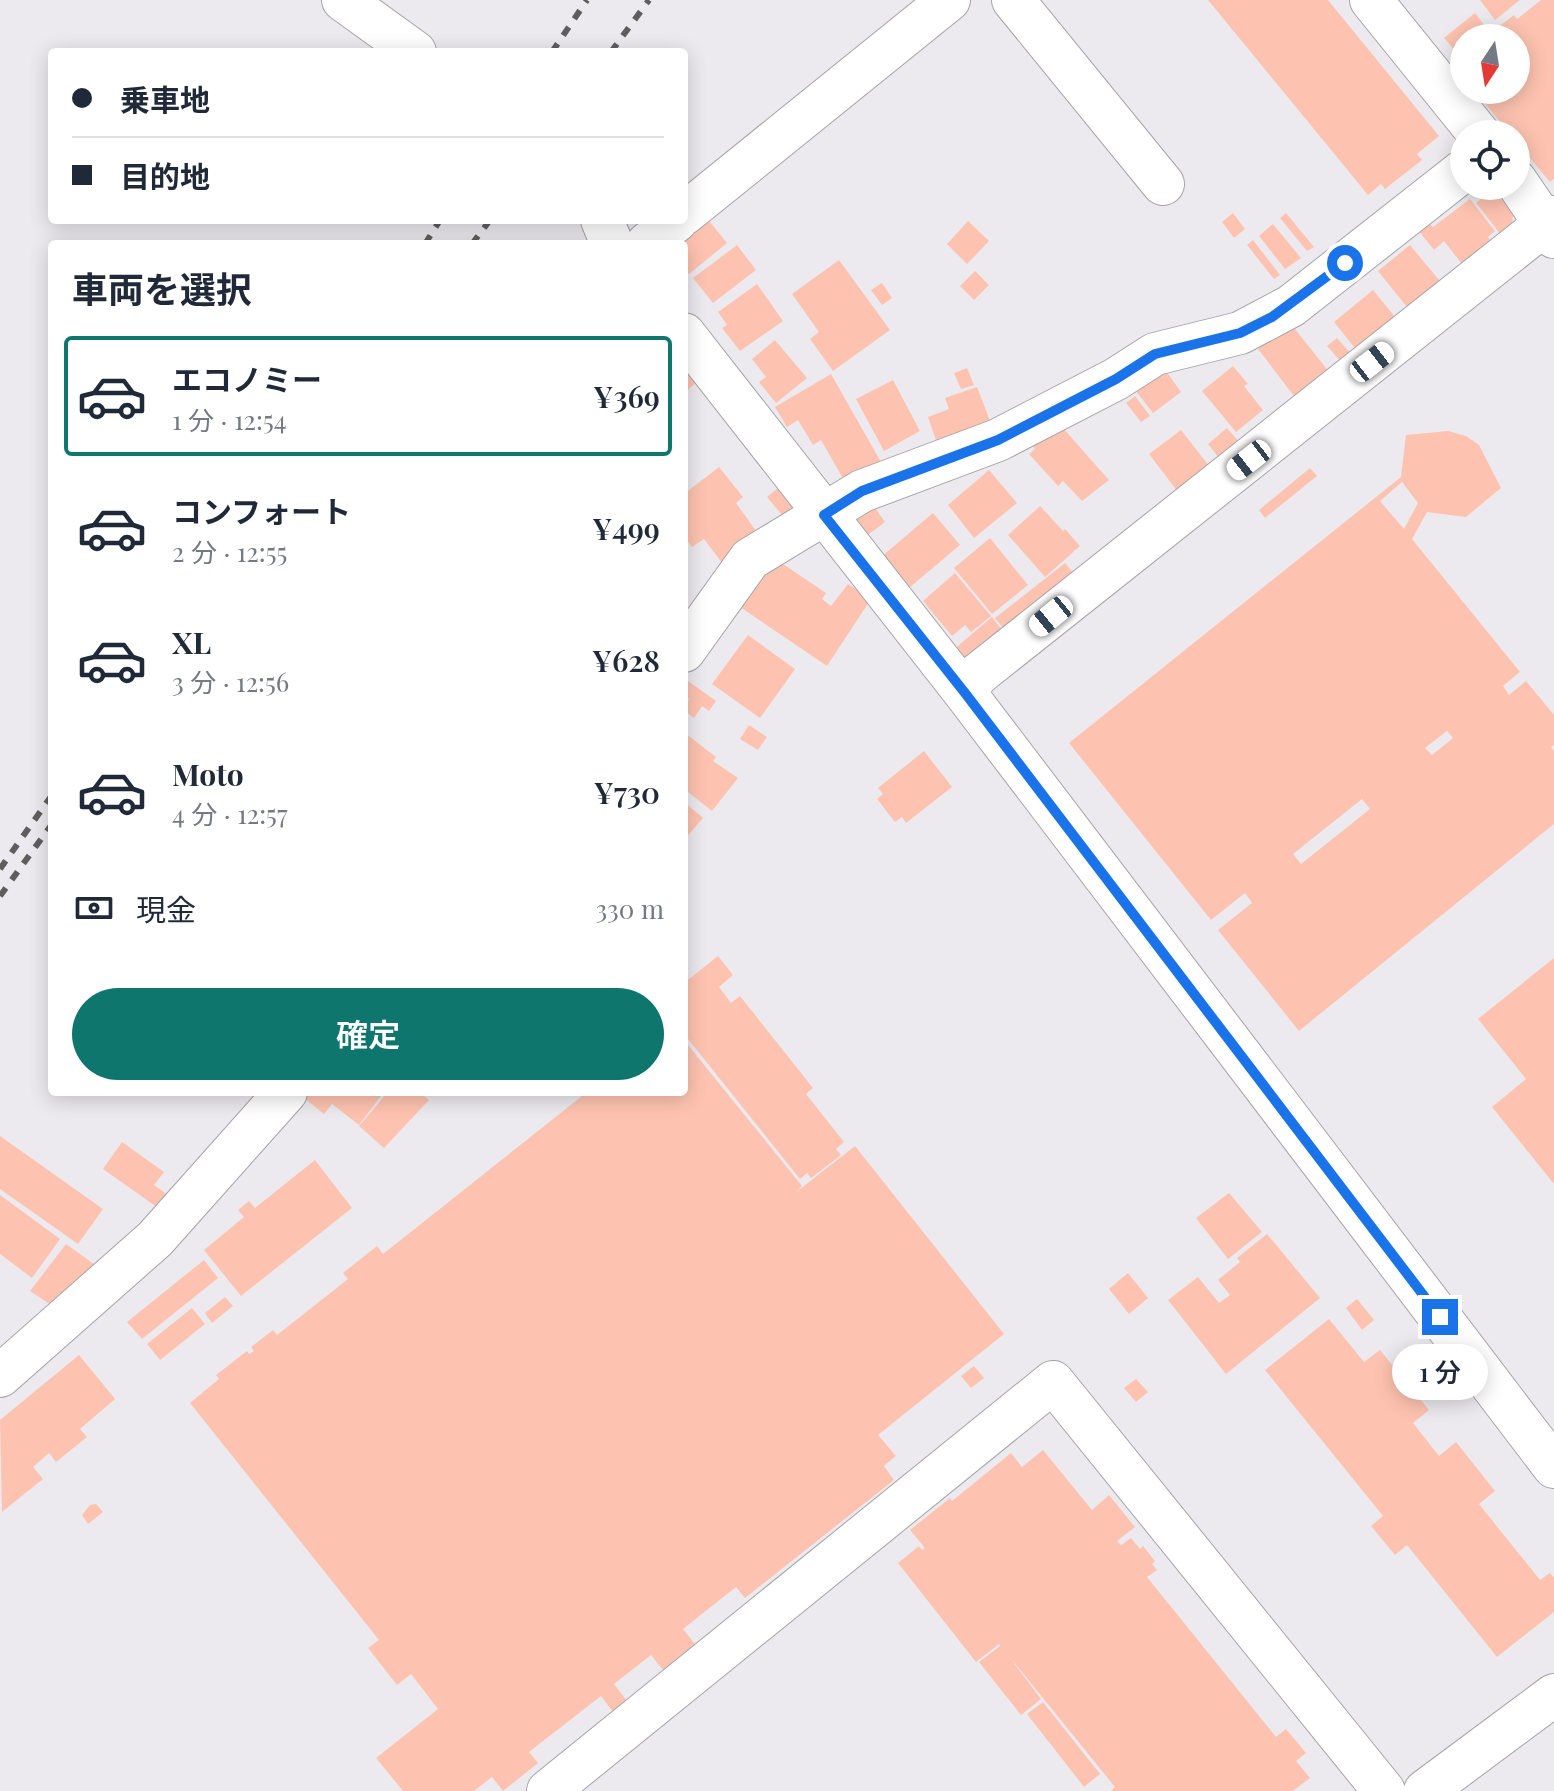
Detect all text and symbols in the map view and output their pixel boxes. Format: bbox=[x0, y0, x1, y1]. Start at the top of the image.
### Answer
north arrow bbox=[1450, 24, 1530, 104]
map controls bbox=[1450, 24, 1530, 200]
text: 乗車地 bbox=[120, 79, 210, 119]
button: locate bbox=[1450, 120, 1530, 200]
text: 目的地 bbox=[120, 156, 210, 196]
route start bbox=[1327, 245, 1363, 281]
text: 車両を選択 bbox=[72, 264, 252, 312]
car bbox=[1346, 338, 1398, 386]
text: エコノミー bbox=[172, 359, 322, 399]
icon: car bbox=[76, 360, 148, 432]
text: ¥369 bbox=[593, 376, 660, 416]
text: 1 分 · 12:54 bbox=[172, 402, 287, 437]
car bbox=[1223, 436, 1275, 484]
text: コンフォート bbox=[172, 491, 351, 531]
icon: car bbox=[76, 492, 148, 564]
text: ¥499 bbox=[592, 508, 660, 548]
text: 2 分 · 12:55 bbox=[172, 534, 287, 569]
car bbox=[1025, 592, 1077, 640]
text: XL bbox=[172, 622, 211, 662]
icon: car bbox=[76, 624, 148, 696]
text: ¥628 bbox=[592, 640, 660, 680]
text: 3 分 · 12:56 bbox=[172, 664, 289, 699]
text: Moto bbox=[172, 754, 244, 794]
icon: car bbox=[76, 756, 148, 828]
text: ¥730 bbox=[594, 772, 660, 812]
text: 4 分 · 12:57 bbox=[172, 796, 287, 831]
icon: cash bbox=[72, 886, 116, 930]
text: 現金 bbox=[136, 889, 196, 929]
text: 330 m bbox=[595, 891, 664, 926]
button: 確定 bbox=[72, 988, 664, 1080]
route end bbox=[1422, 1299, 1458, 1335]
callout: 1 分 bbox=[1392, 1345, 1488, 1401]
text: 1 分 bbox=[1419, 1354, 1461, 1389]

